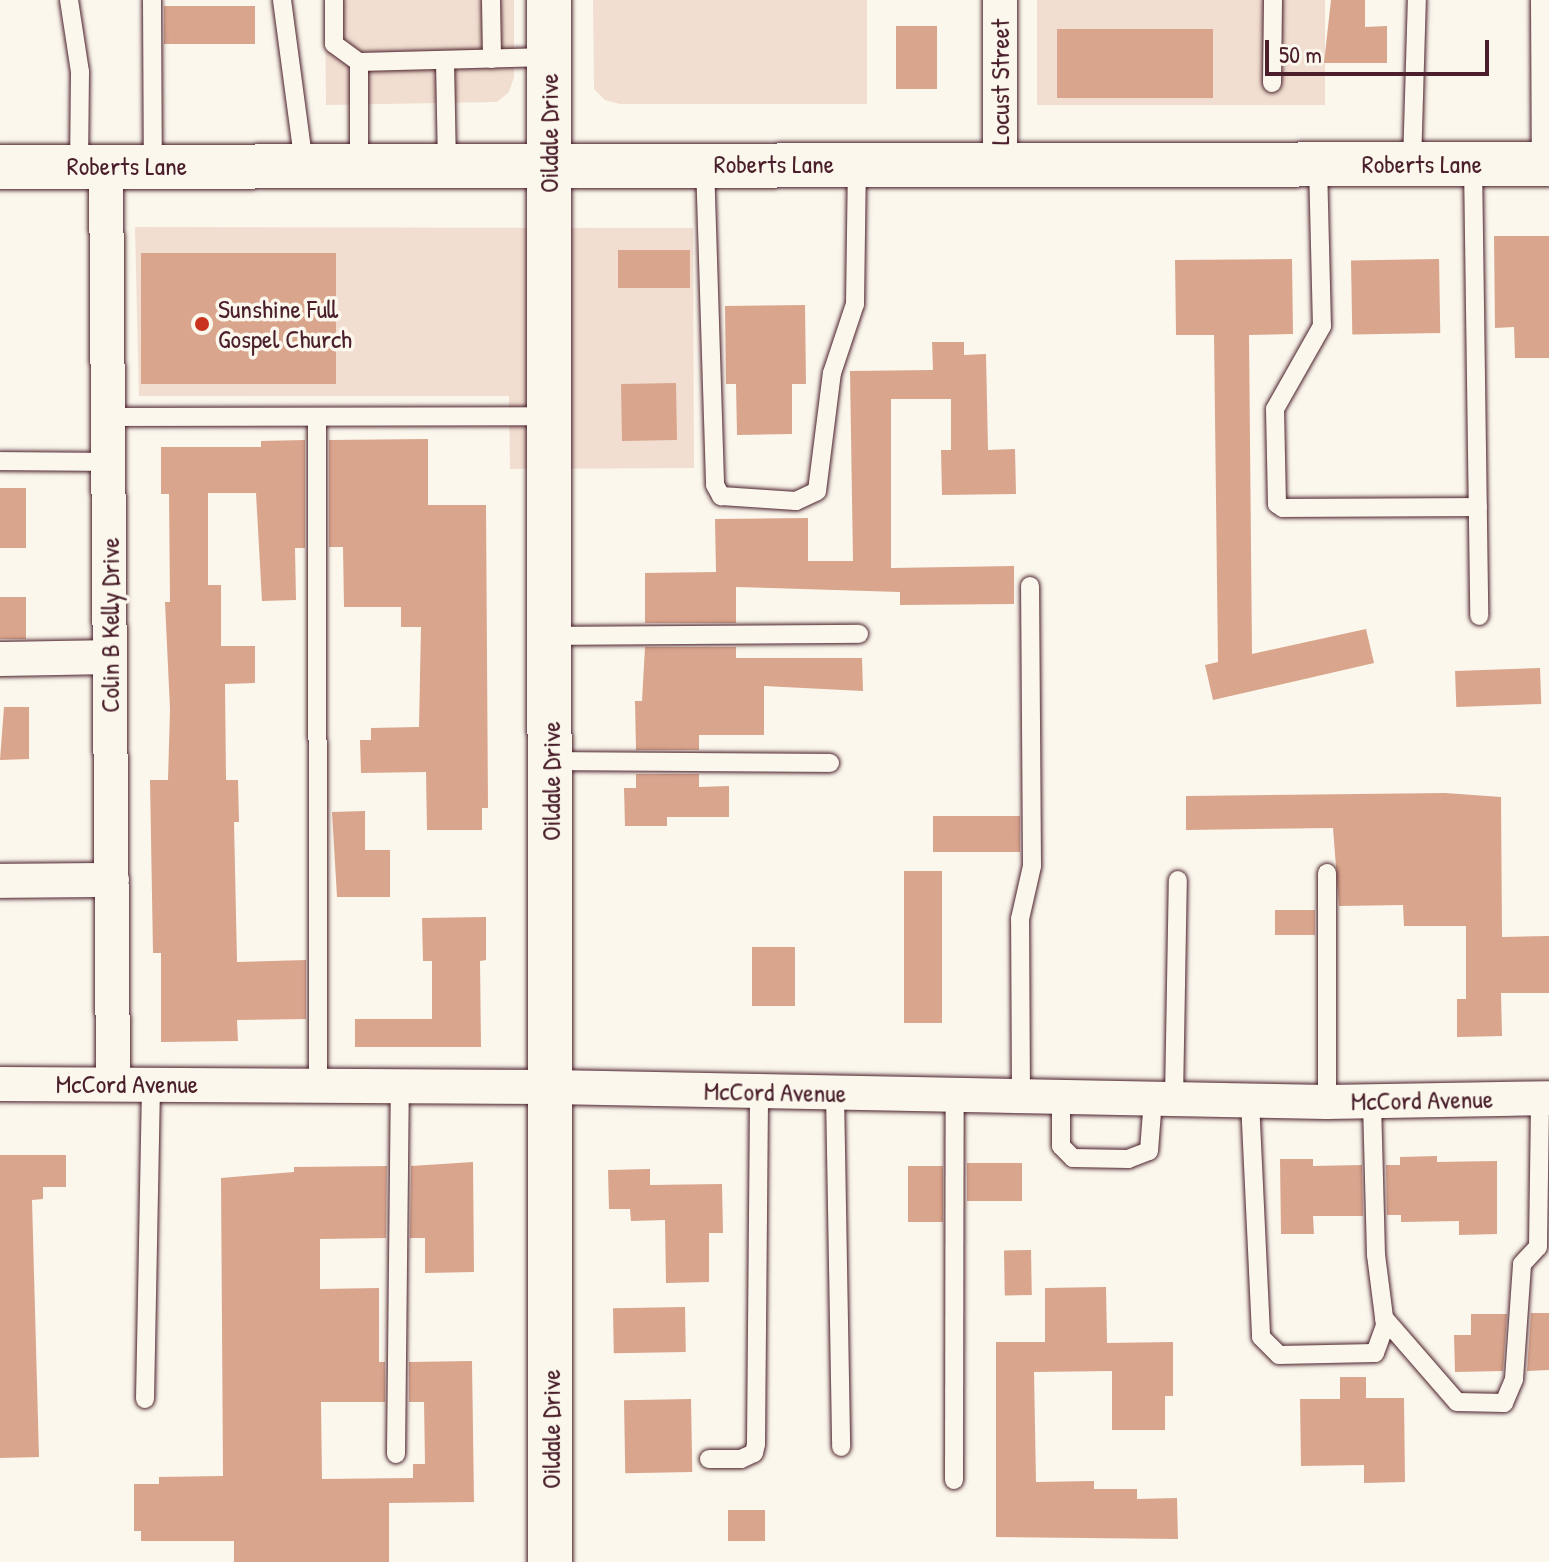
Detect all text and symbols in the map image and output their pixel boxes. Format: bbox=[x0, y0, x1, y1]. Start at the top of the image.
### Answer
street label: Locust Street bbox=[984, 19, 1016, 145]
scale bar bbox=[1269, 24, 1493, 74]
text: 50 m bbox=[1279, 38, 1322, 70]
street label: Oildale Drive bbox=[533, 73, 565, 193]
street label: Roberts Lane bbox=[714, 148, 834, 180]
street label: Roberts Lane bbox=[1362, 148, 1482, 180]
street label: Roberts Lane bbox=[67, 150, 187, 182]
place label: Sunshine Full Gospel Church bbox=[218, 293, 352, 354]
marker: Sunshine Full Gospel Church bbox=[193, 315, 211, 333]
street label: Colin B Kelly Drive bbox=[94, 537, 126, 713]
street label: Oildale Drive bbox=[535, 721, 567, 841]
street label: McCord Avenue bbox=[56, 1068, 198, 1100]
street label: McCord Avenue bbox=[704, 1075, 846, 1109]
street label: McCord Avenue bbox=[1351, 1083, 1493, 1117]
street label: Oildale Drive bbox=[535, 1369, 567, 1489]

